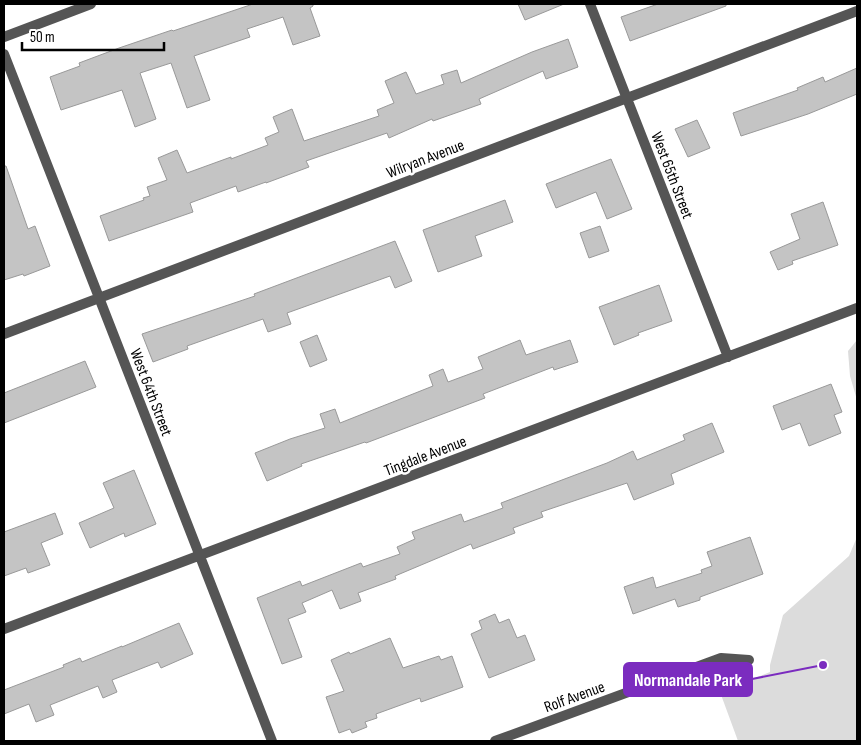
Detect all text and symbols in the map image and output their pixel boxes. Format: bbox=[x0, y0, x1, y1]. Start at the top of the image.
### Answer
scale bar bbox=[22, 20, 165, 52]
text: 50 m bbox=[30, 28, 55, 47]
street label: West 65th Street bbox=[646, 130, 697, 222]
street label: Wilryan Avenue bbox=[384, 136, 467, 183]
street label: West 64th Street bbox=[125, 346, 176, 439]
street label: Tingdale Avenue bbox=[382, 432, 469, 481]
callout: Normandale Park bbox=[624, 663, 752, 696]
text: Normandale Park bbox=[634, 670, 742, 691]
street label: Rolf Avenue bbox=[542, 678, 607, 717]

